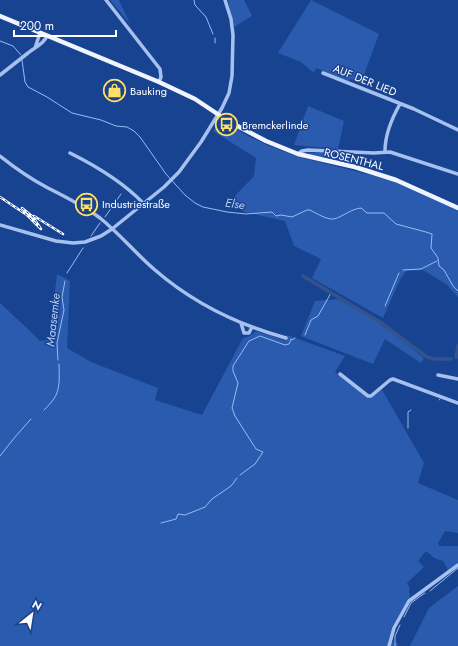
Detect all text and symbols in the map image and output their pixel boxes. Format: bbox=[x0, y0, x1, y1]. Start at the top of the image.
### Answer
scale bar bbox=[14, 12, 116, 38]
text: 200 m bbox=[20, 17, 54, 35]
street label: AUF DER LIED bbox=[331, 60, 400, 100]
shop icon: Bauking bbox=[102, 78, 128, 104]
place label: Bauking bbox=[130, 83, 167, 99]
bus stop icon: Bremckerlinde bbox=[213, 112, 239, 138]
place label: Bremckerlinde bbox=[242, 117, 309, 133]
street label: ROSENTHAL bbox=[323, 144, 385, 174]
bus stop icon: Industriestraße bbox=[74, 191, 100, 217]
water label: Else bbox=[224, 194, 246, 214]
place label: Industriestraße bbox=[102, 196, 170, 212]
water label: Maasemke bbox=[41, 292, 65, 348]
north arrow bbox=[12, 594, 52, 634]
text: N bbox=[29, 596, 45, 614]

